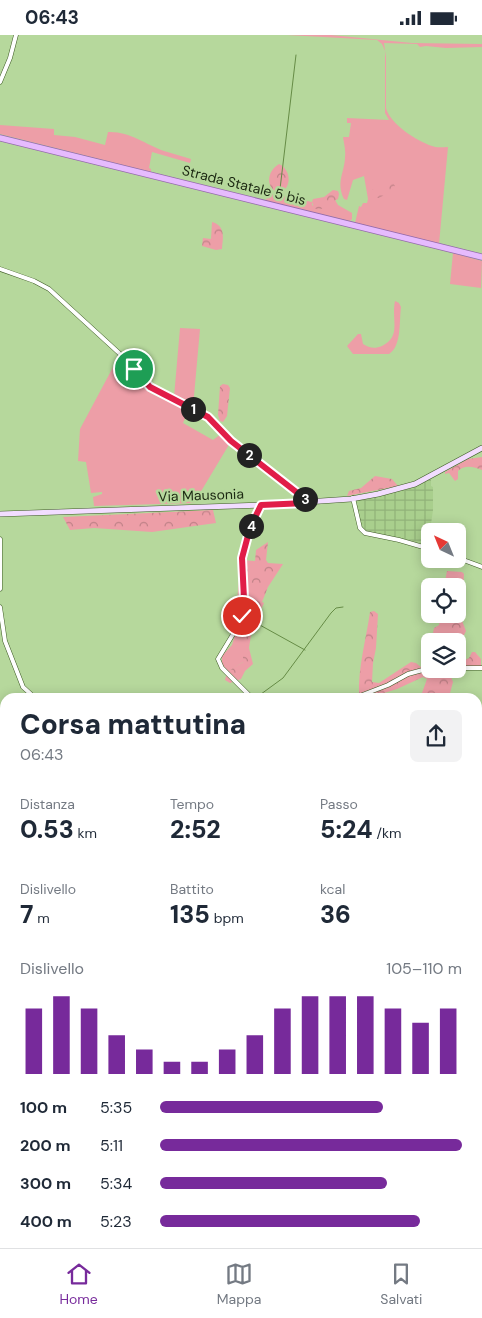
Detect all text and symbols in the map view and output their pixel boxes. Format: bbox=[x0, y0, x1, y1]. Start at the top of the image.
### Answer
text: 06:43 bbox=[25, 5, 79, 30]
street label: Strada Statale 5 bis bbox=[180, 161, 308, 209]
pin bbox=[113, 348, 155, 390]
icon: arrive bbox=[120, 355, 148, 383]
pin: 1 bbox=[180, 397, 206, 421]
text: 1 bbox=[191, 400, 196, 418]
pin: 2 bbox=[236, 443, 262, 467]
text: 2 bbox=[245, 446, 254, 464]
street label: Via Mausonia bbox=[158, 485, 244, 505]
pin: 3 bbox=[292, 487, 318, 511]
text: 3 bbox=[301, 490, 310, 508]
pin: 4 bbox=[238, 513, 264, 539]
text: 4 bbox=[247, 517, 256, 535]
north arrow bbox=[421, 523, 466, 567]
map controls bbox=[421, 523, 466, 678]
button: locate bbox=[421, 578, 466, 623]
pin bbox=[221, 595, 263, 637]
icon: check bbox=[228, 602, 256, 630]
button: layers bbox=[421, 633, 466, 678]
text: Corsa mattutina bbox=[20, 706, 246, 743]
button: share bbox=[410, 710, 462, 762]
text: 06:43 bbox=[20, 744, 63, 765]
text: Distanza bbox=[20, 795, 75, 813]
text: Tempo bbox=[170, 795, 214, 813]
text: Passo bbox=[320, 795, 358, 813]
text: 0.53 bbox=[20, 813, 74, 846]
text: 2:52 bbox=[170, 813, 221, 846]
text: 5:24 bbox=[320, 813, 373, 846]
text: km bbox=[74, 824, 97, 842]
text: /km bbox=[373, 824, 402, 842]
text: Dislivello bbox=[20, 880, 76, 898]
text: Battito bbox=[170, 880, 214, 898]
text: kcal bbox=[320, 880, 345, 898]
text: 7 bbox=[20, 898, 33, 931]
text: 135 bbox=[170, 898, 210, 931]
text: 36 bbox=[320, 898, 351, 931]
text: m bbox=[33, 909, 50, 927]
text: bpm bbox=[210, 909, 244, 927]
text: Dislivello bbox=[20, 958, 84, 979]
text: 105–110 m bbox=[386, 958, 462, 979]
text: 100 m bbox=[20, 1097, 67, 1118]
text: 5:35 bbox=[100, 1097, 132, 1118]
text: 200 m bbox=[20, 1135, 71, 1156]
text: 5:11 bbox=[100, 1135, 123, 1156]
text: 300 m bbox=[20, 1173, 71, 1194]
text: 5:34 bbox=[100, 1173, 132, 1194]
text: 400 m bbox=[20, 1211, 72, 1232]
text: 5:23 bbox=[100, 1211, 132, 1232]
tab: Home bbox=[60, 1260, 98, 1308]
tab: Mappa bbox=[217, 1260, 261, 1308]
tab: Salvati bbox=[380, 1260, 422, 1308]

